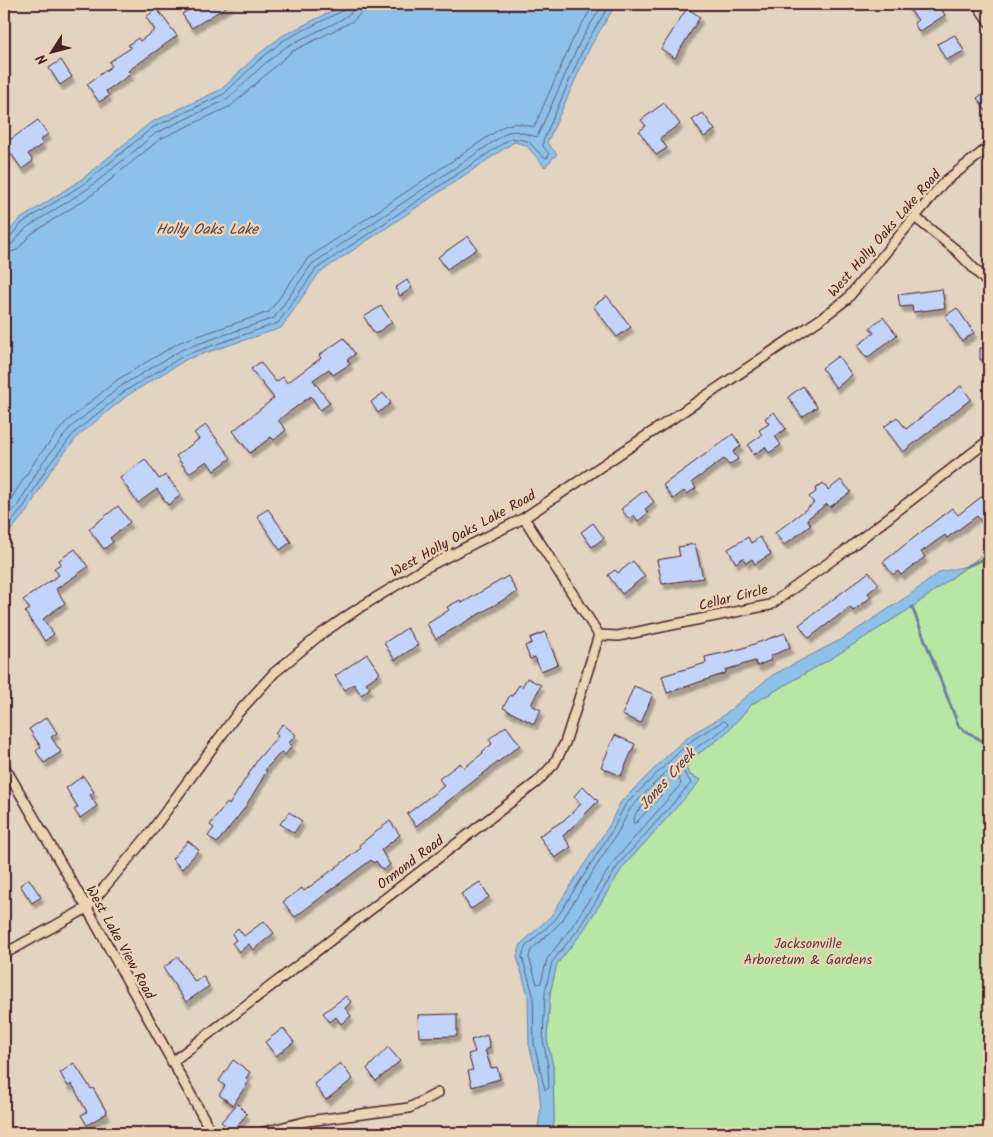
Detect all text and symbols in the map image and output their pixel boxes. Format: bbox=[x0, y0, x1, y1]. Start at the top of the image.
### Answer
north arrow bbox=[28, 28, 78, 78]
text: N bbox=[31, 49, 54, 69]
street label: West Holly Oaks Lake Road bbox=[823, 164, 947, 302]
water label: Holly Oaks Lake bbox=[156, 218, 259, 242]
street label: West Holly Oaks Lake Road bbox=[387, 484, 541, 583]
street label: Cellar Circle bbox=[696, 579, 771, 617]
water label: Jones Creek bbox=[634, 742, 703, 816]
street label: Ormond Road bbox=[372, 830, 450, 895]
street label: West Lake View Road bbox=[80, 882, 161, 1004]
park label: Jacksonville Arboretum & Gardens bbox=[744, 933, 872, 971]

